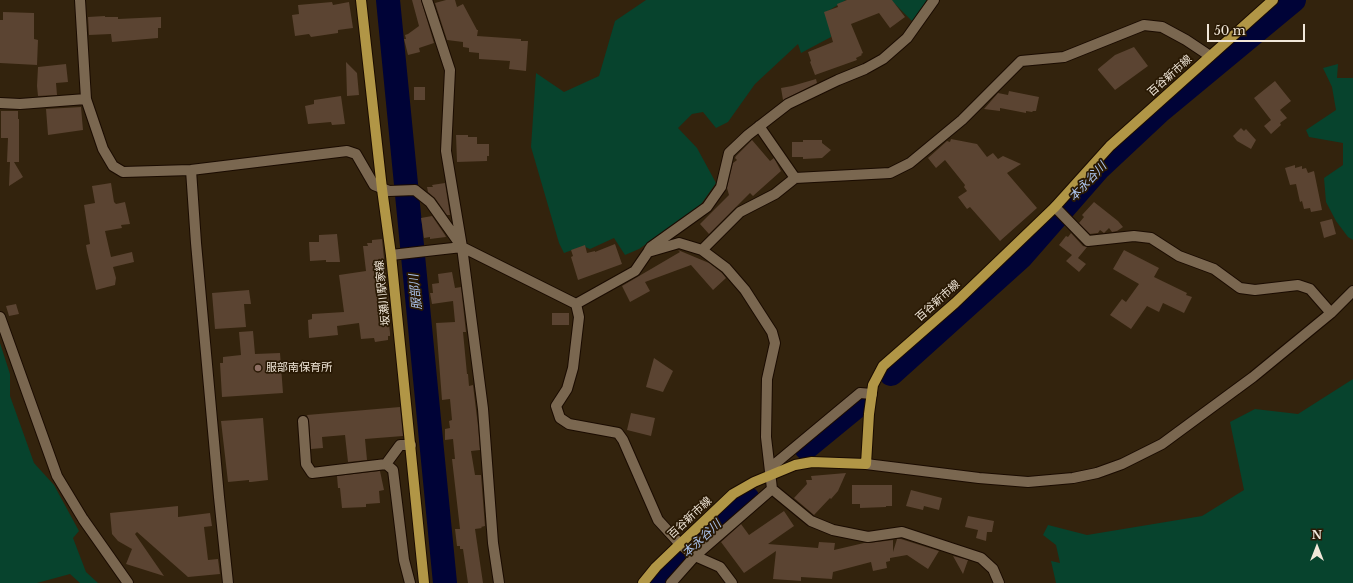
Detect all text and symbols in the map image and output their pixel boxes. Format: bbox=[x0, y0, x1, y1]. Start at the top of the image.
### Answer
scale bar bbox=[1209, 16, 1307, 42]
text: 50 m bbox=[1214, 23, 1246, 38]
street label: 百谷新市線 bbox=[1145, 53, 1195, 99]
water label: 本永谷川 bbox=[1066, 160, 1110, 204]
street label: 坂瀬川駅家線 bbox=[373, 259, 393, 327]
water label: 服部川 bbox=[407, 273, 425, 311]
street label: 百谷新市線 bbox=[913, 278, 963, 324]
place label: 服部南保育所 bbox=[266, 361, 332, 375]
marker: 服部南保育所 bbox=[253, 363, 263, 373]
street label: 百谷新市線 bbox=[665, 494, 715, 542]
water label: 本永谷川 bbox=[680, 517, 724, 561]
north arrow bbox=[1297, 527, 1337, 567]
text: N bbox=[1312, 528, 1322, 542]

